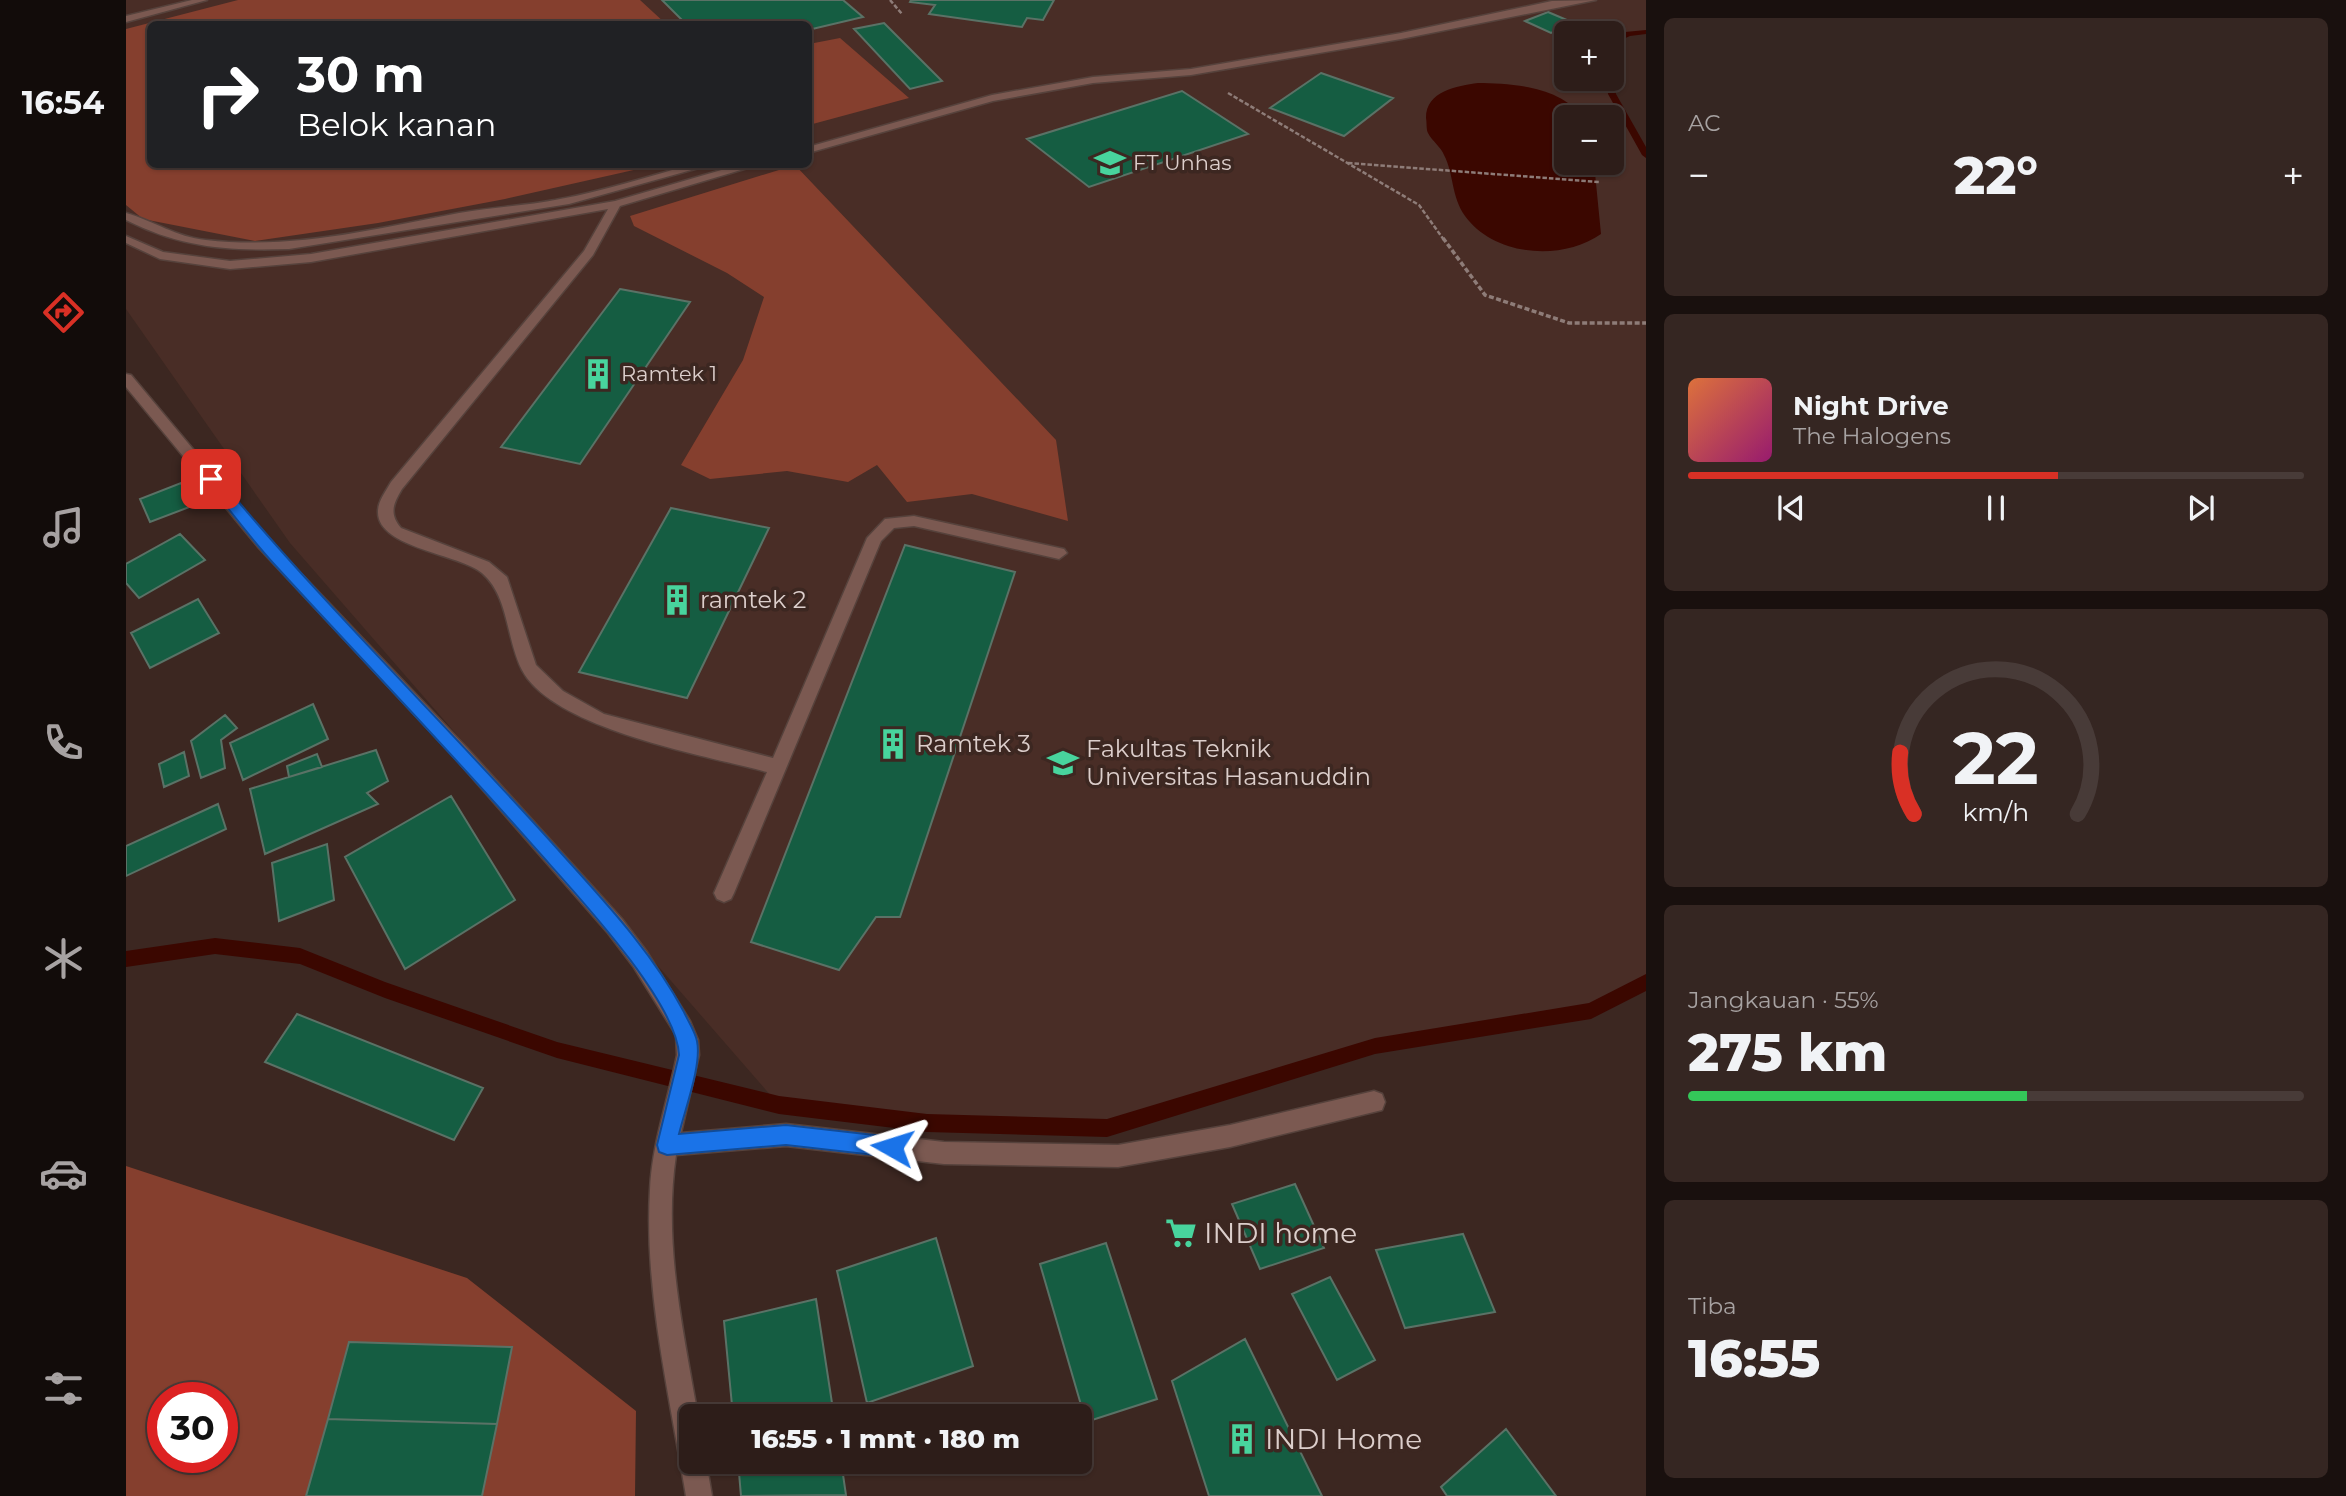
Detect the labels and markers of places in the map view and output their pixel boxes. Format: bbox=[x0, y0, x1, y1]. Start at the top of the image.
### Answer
school or university icon: FT Unhas bbox=[1093, 146, 1127, 180]
place label: FT Unhas bbox=[1133, 150, 1232, 175]
building icon: Ramtek 1 bbox=[581, 357, 615, 391]
place label: Ramtek 1 bbox=[621, 361, 717, 386]
pin bbox=[181, 449, 241, 509]
building icon: ramtek 2 bbox=[660, 583, 694, 617]
place label: ramtek 2 bbox=[700, 585, 806, 614]
building icon: Ramtek 3 bbox=[876, 727, 910, 761]
place label: Ramtek 3 bbox=[916, 729, 1031, 758]
place label: Fakultas Teknik Universitas Hasanuddin bbox=[1086, 734, 1371, 791]
school or university icon: Fakultas Teknik Universitas Hasanuddin bbox=[1046, 746, 1080, 780]
supermarket icon: INDI home bbox=[1164, 1216, 1198, 1250]
place label: INDI home bbox=[1204, 1216, 1357, 1250]
building icon: INDI Home bbox=[1225, 1422, 1259, 1456]
place label: INDI Home bbox=[1265, 1422, 1422, 1456]

